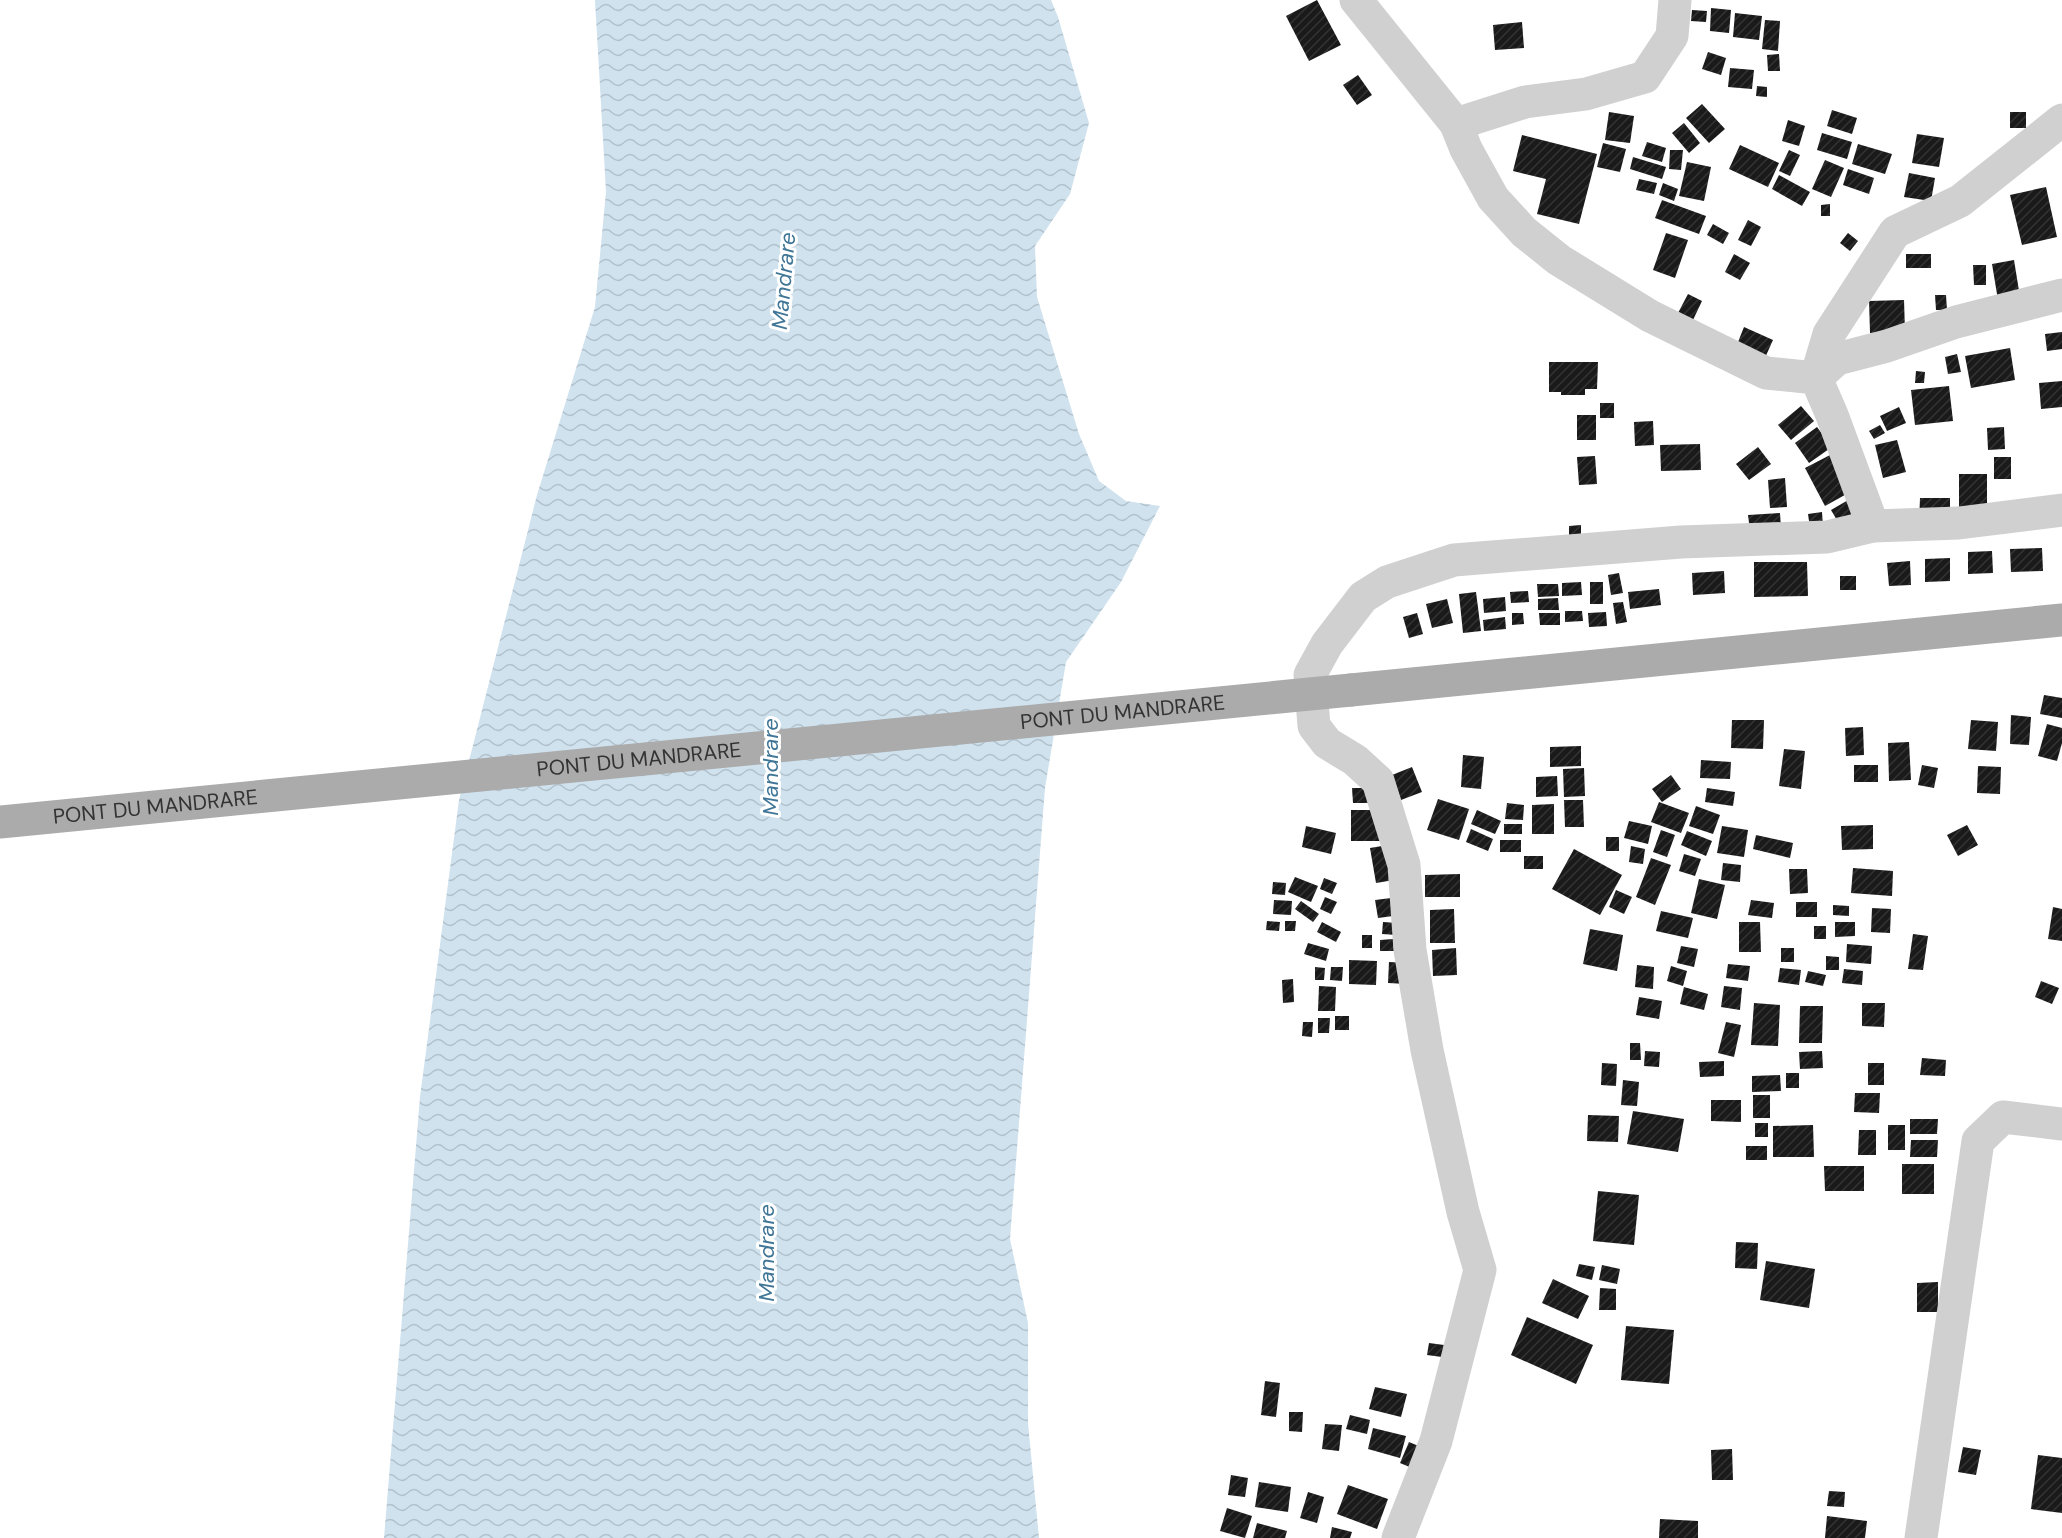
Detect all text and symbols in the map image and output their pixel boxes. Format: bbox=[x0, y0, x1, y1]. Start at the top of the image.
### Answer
water label: Mandrare bbox=[765, 231, 802, 331]
street label: PONT DU MANDRARE bbox=[1019, 688, 1226, 736]
water label: Mandrare bbox=[756, 718, 785, 816]
street label: PONT DU MANDRARE bbox=[535, 736, 743, 783]
street label: PONT DU MANDRARE bbox=[52, 783, 259, 831]
water label: Mandrare bbox=[752, 1204, 781, 1302]

